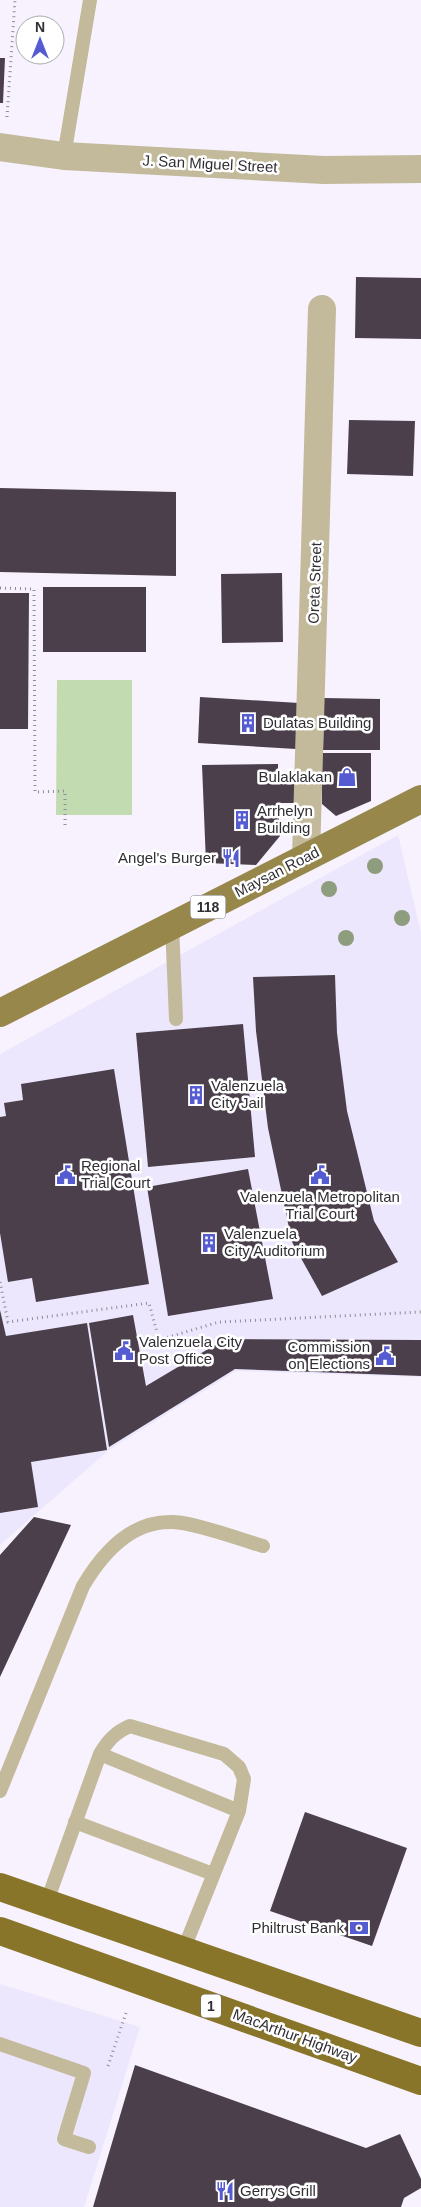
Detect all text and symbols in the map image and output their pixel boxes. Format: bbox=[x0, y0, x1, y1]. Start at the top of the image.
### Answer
north arrow bbox=[15, 15, 65, 65]
text: N bbox=[35, 19, 45, 35]
street label: J. San Miguel Street bbox=[142, 151, 279, 176]
street label: Oreta Street bbox=[305, 541, 324, 624]
building icon: Dulatas Building bbox=[237, 712, 259, 734]
place label: Dulatas Building bbox=[263, 714, 371, 731]
shop icon: Bulaklakan bbox=[336, 766, 358, 788]
place label: Bulaklakan bbox=[259, 768, 332, 785]
place label: Arrhelyn Building bbox=[257, 802, 313, 836]
building icon: Arrhelyn Building bbox=[231, 809, 253, 831]
street label: Maysan Road bbox=[232, 843, 322, 900]
restaurant icon: Angel's Burger bbox=[220, 847, 242, 869]
place label: Angel's Burger bbox=[118, 849, 216, 866]
road number: 118 bbox=[190, 896, 226, 919]
place label: Valenzuela City Jail bbox=[211, 1077, 285, 1111]
building icon: Valenzuela City Jail bbox=[185, 1084, 207, 1106]
place label: Regional Trial Court bbox=[81, 1157, 151, 1191]
public building icon: Regional Trial Court bbox=[55, 1164, 77, 1186]
public building icon: Valenzuela Metropolitan Trial Court bbox=[309, 1164, 331, 1186]
place label: Valenzuela Metropolitan Trial Court bbox=[240, 1188, 400, 1222]
place label: Valenzuela City Auditorium bbox=[224, 1225, 325, 1259]
building icon: Valenzuela City Auditorium bbox=[198, 1232, 220, 1254]
place label: Valenzuela City Post Office bbox=[139, 1333, 243, 1367]
place label: Commission on Elections bbox=[287, 1338, 370, 1372]
public building icon: Valenzuela City Post Office bbox=[113, 1340, 135, 1362]
public building icon: Commission on Elections bbox=[374, 1345, 396, 1367]
bank icon: Philtrust Bank bbox=[348, 1917, 370, 1939]
place label: Philtrust Bank bbox=[251, 1919, 344, 1936]
road number: 1 bbox=[201, 1994, 221, 2018]
street label: MacArthur Highway bbox=[231, 2005, 360, 2066]
restaurant icon: Gerrys Grill bbox=[214, 2180, 236, 2202]
place label: Gerrys Grill bbox=[240, 2182, 316, 2199]

